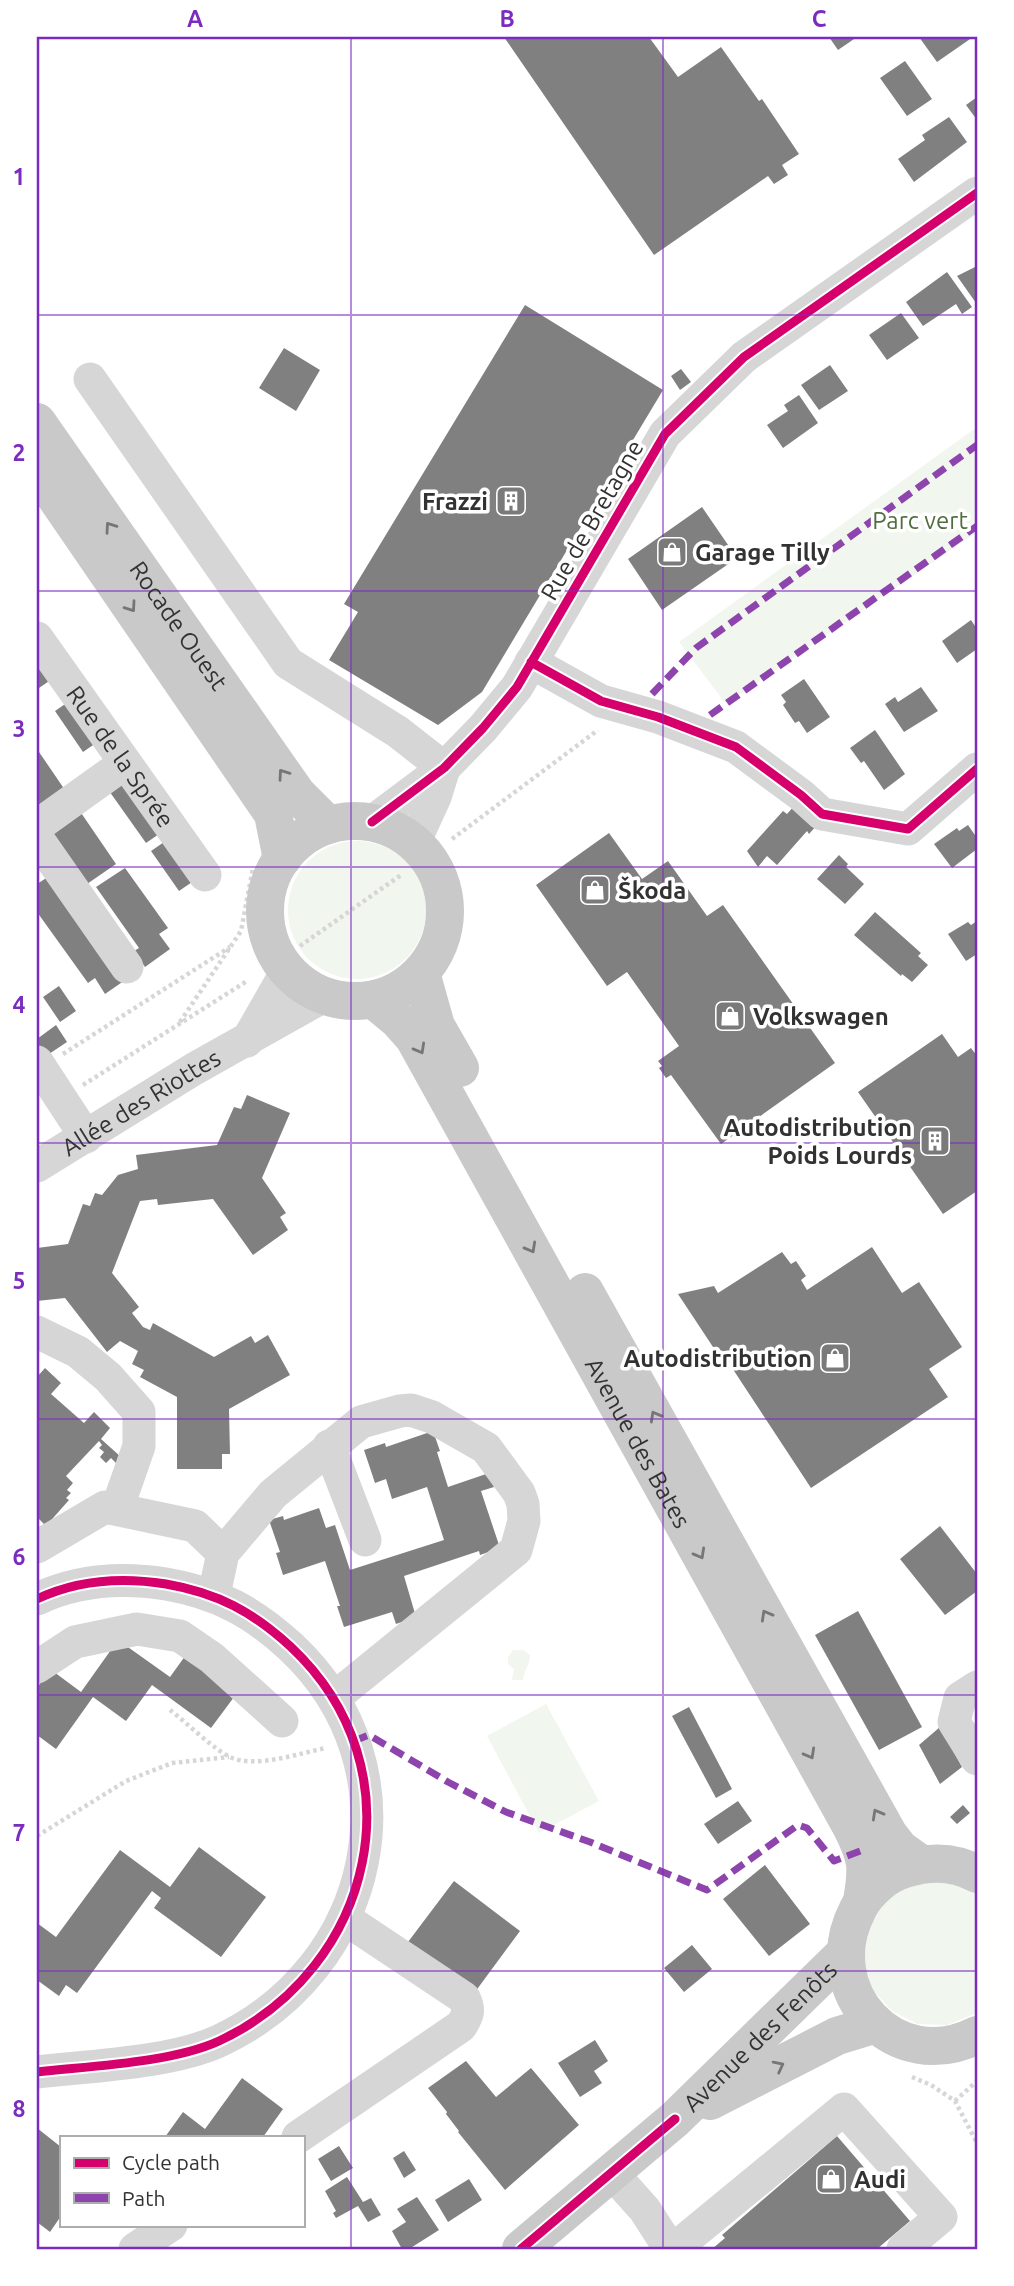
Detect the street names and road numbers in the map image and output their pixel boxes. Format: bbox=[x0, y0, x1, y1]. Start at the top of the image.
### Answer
street label: Rue de Bretagne bbox=[535, 435, 649, 605]
street label: Rocade Ouest bbox=[125, 556, 234, 695]
street label: Rue de la Sprée bbox=[62, 681, 180, 832]
street label: Allée des Riottes bbox=[57, 1044, 225, 1161]
street label: Avenue des Bates bbox=[580, 1353, 696, 1532]
street label: Avenue des Fenôts bbox=[678, 1956, 842, 2117]

